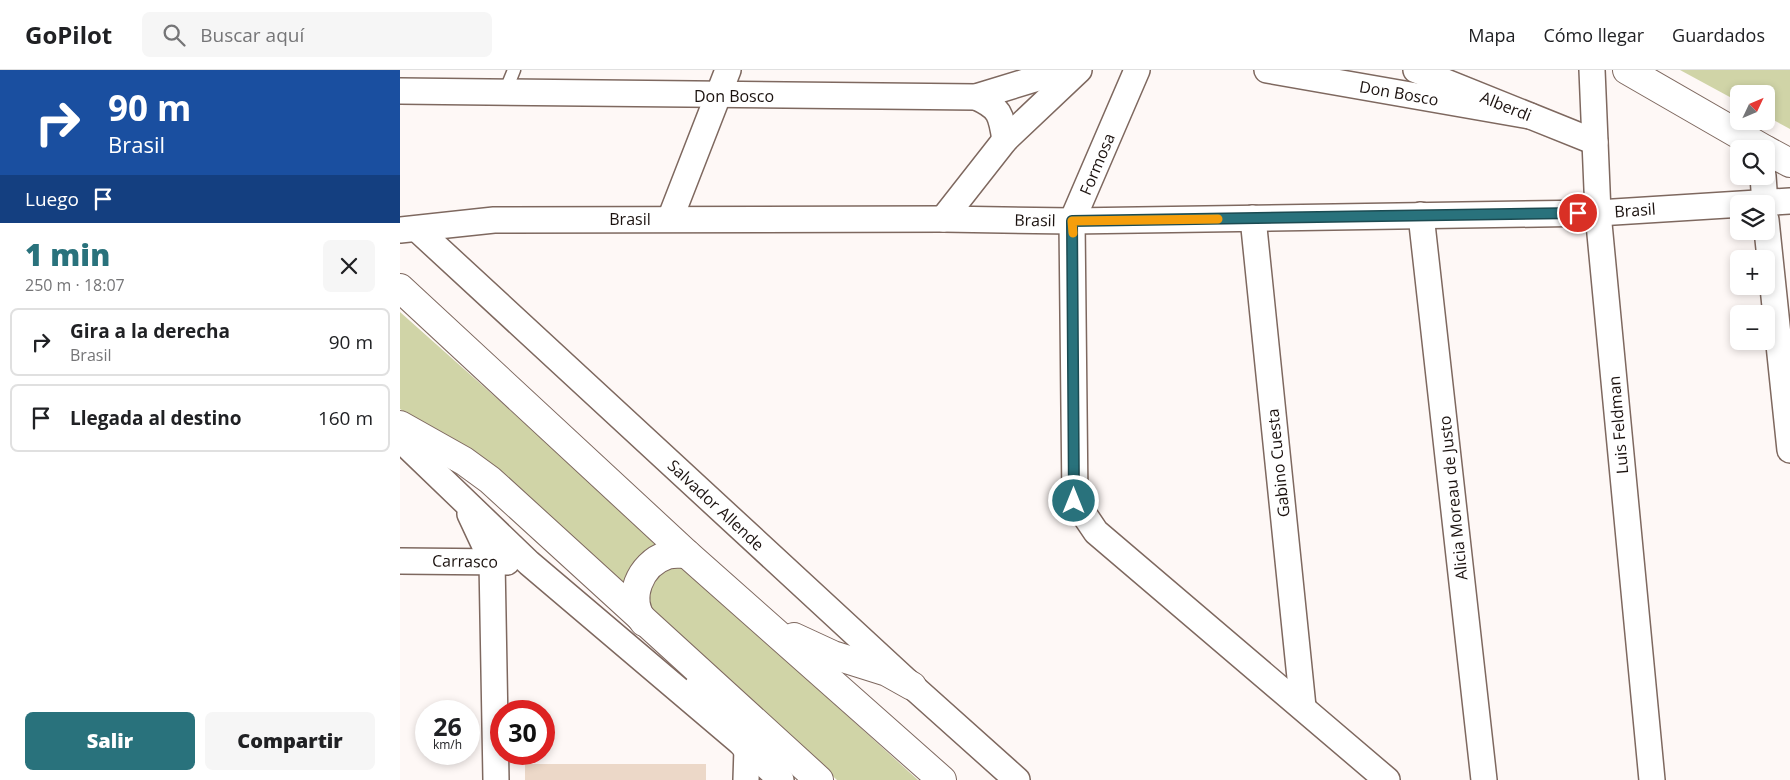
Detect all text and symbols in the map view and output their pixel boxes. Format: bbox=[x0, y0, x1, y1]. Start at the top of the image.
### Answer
search box bbox=[142, 12, 492, 57]
text: GoPilot bbox=[25, 18, 112, 51]
icon: search bbox=[160, 21, 188, 49]
text: Buscar aquí bbox=[200, 22, 304, 48]
text: Mapa bbox=[1468, 23, 1515, 47]
text: Cómo llegar bbox=[1543, 23, 1644, 47]
text: Guardados bbox=[1672, 23, 1765, 47]
street label: Don Bosco bbox=[1358, 75, 1440, 111]
text: 90 m bbox=[108, 84, 191, 131]
street label: Don Bosco bbox=[694, 85, 774, 107]
north arrow bbox=[1730, 85, 1775, 130]
map controls bbox=[1730, 85, 1775, 350]
street label: Alberdi bbox=[1477, 86, 1535, 126]
icon: right bbox=[25, 90, 90, 155]
text: Brasil bbox=[108, 129, 165, 159]
street label: Formosa bbox=[1074, 130, 1120, 198]
button: search bbox=[1730, 140, 1775, 185]
icon: arrive bbox=[89, 185, 117, 213]
text: Luego bbox=[25, 186, 79, 212]
pin bbox=[1557, 192, 1599, 234]
button: layers bbox=[1730, 195, 1775, 240]
street label: Brasil bbox=[1614, 198, 1656, 222]
icon: arrive bbox=[1564, 199, 1592, 227]
street label: Brasil bbox=[609, 208, 651, 230]
street label: Brasil bbox=[1014, 209, 1056, 231]
text: 1 min bbox=[25, 234, 110, 275]
button: close bbox=[323, 240, 375, 292]
button: + bbox=[1730, 250, 1775, 295]
text: 250 m · 18:07 bbox=[25, 274, 125, 296]
button: − bbox=[1730, 305, 1775, 350]
text: Gira a la derecha bbox=[70, 318, 230, 344]
icon: right bbox=[27, 328, 55, 356]
text: 90 m bbox=[329, 329, 373, 355]
text: Brasil bbox=[70, 344, 111, 366]
street label: Luis Feldman bbox=[1603, 375, 1633, 475]
icon: arrive bbox=[27, 404, 55, 432]
text: Llegada al destino bbox=[70, 405, 242, 431]
text: 160 m bbox=[318, 405, 373, 431]
street label: Gabino Cuesta bbox=[1261, 408, 1295, 518]
street label: Alicia Moreau de Justo bbox=[1433, 415, 1473, 581]
street label: Salvador Allende bbox=[663, 455, 769, 555]
position arrow bbox=[1047, 474, 1099, 526]
street label: Carrasco bbox=[432, 549, 498, 573]
speed limit sign: 30 bbox=[490, 700, 555, 765]
text: 26 bbox=[433, 709, 462, 743]
button: Salir bbox=[25, 712, 195, 770]
button: Compartir bbox=[205, 712, 375, 770]
text: km/h bbox=[433, 736, 462, 753]

